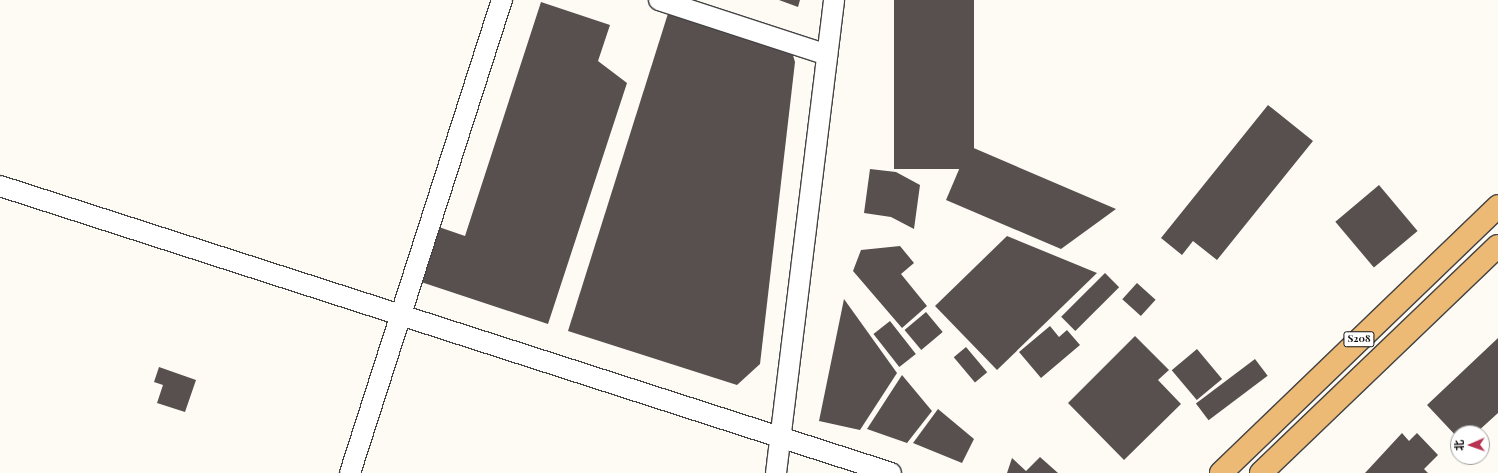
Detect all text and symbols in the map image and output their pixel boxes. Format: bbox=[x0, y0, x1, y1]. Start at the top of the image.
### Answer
road number: S208 bbox=[1343, 331, 1375, 347]
north arrow bbox=[1450, 425, 1490, 465]
text: 北 bbox=[1451, 440, 1466, 451]

